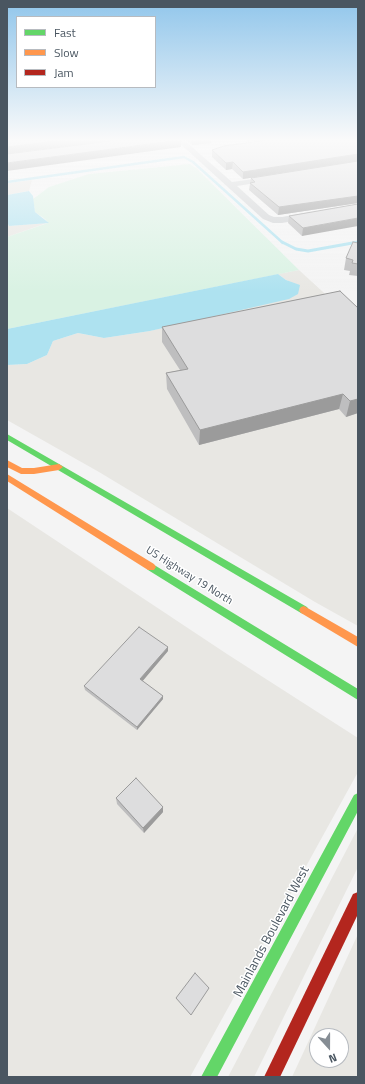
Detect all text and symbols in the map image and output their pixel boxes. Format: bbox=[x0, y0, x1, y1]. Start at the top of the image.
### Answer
legend bbox=[16, 16, 156, 88]
text: Fast bbox=[54, 23, 76, 42]
text: Slow bbox=[54, 43, 79, 62]
text: Jam bbox=[54, 63, 74, 82]
street label: US Highway 19 North bbox=[143, 544, 235, 608]
street label: Mainlands Boulevard West bbox=[231, 864, 313, 1000]
north arrow bbox=[309, 1028, 349, 1068]
text: N bbox=[327, 1049, 339, 1067]

